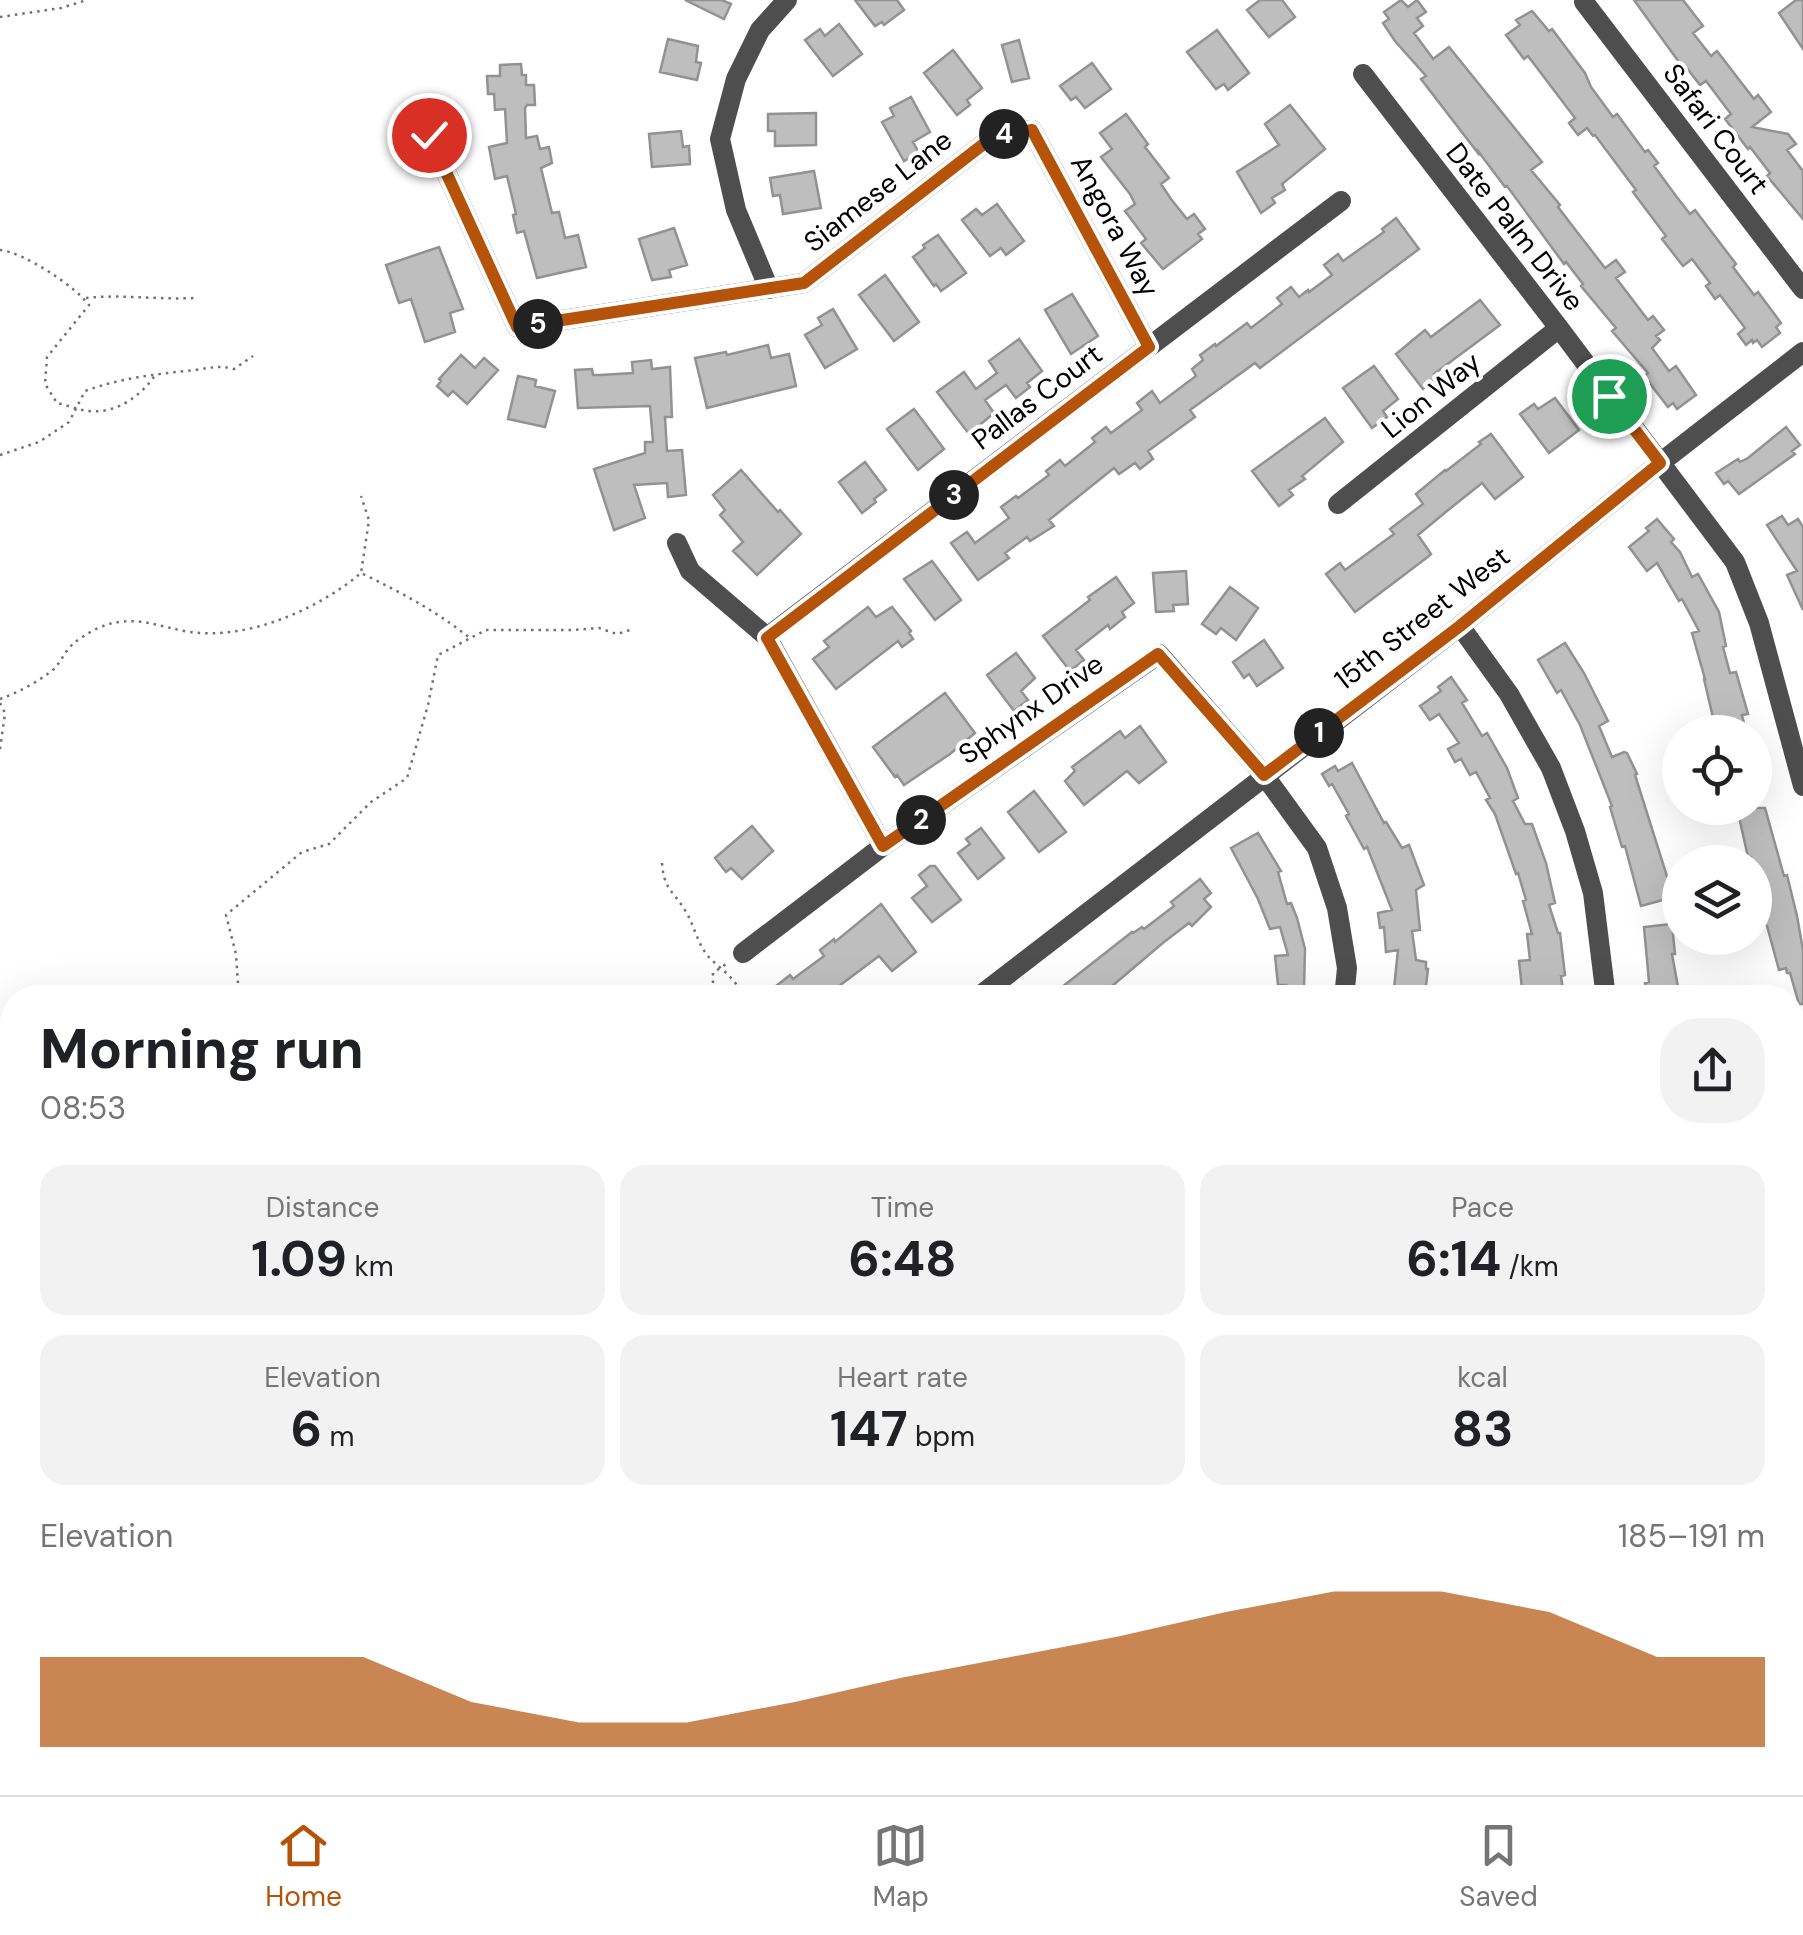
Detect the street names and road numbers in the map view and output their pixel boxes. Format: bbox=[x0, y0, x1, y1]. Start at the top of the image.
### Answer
street label: Safari Court bbox=[1655, 56, 1777, 202]
street label: Siamese Lane bbox=[796, 121, 960, 261]
street label: Date Palm Drive bbox=[1438, 135, 1592, 319]
street label: Angora Way bbox=[1062, 149, 1168, 303]
street label: Pallas Court bbox=[964, 336, 1110, 458]
street label: Lion Way bbox=[1374, 344, 1488, 446]
street label: 15th Street West bbox=[1327, 538, 1517, 698]
street label: Sphynx Drive bbox=[951, 645, 1111, 773]

